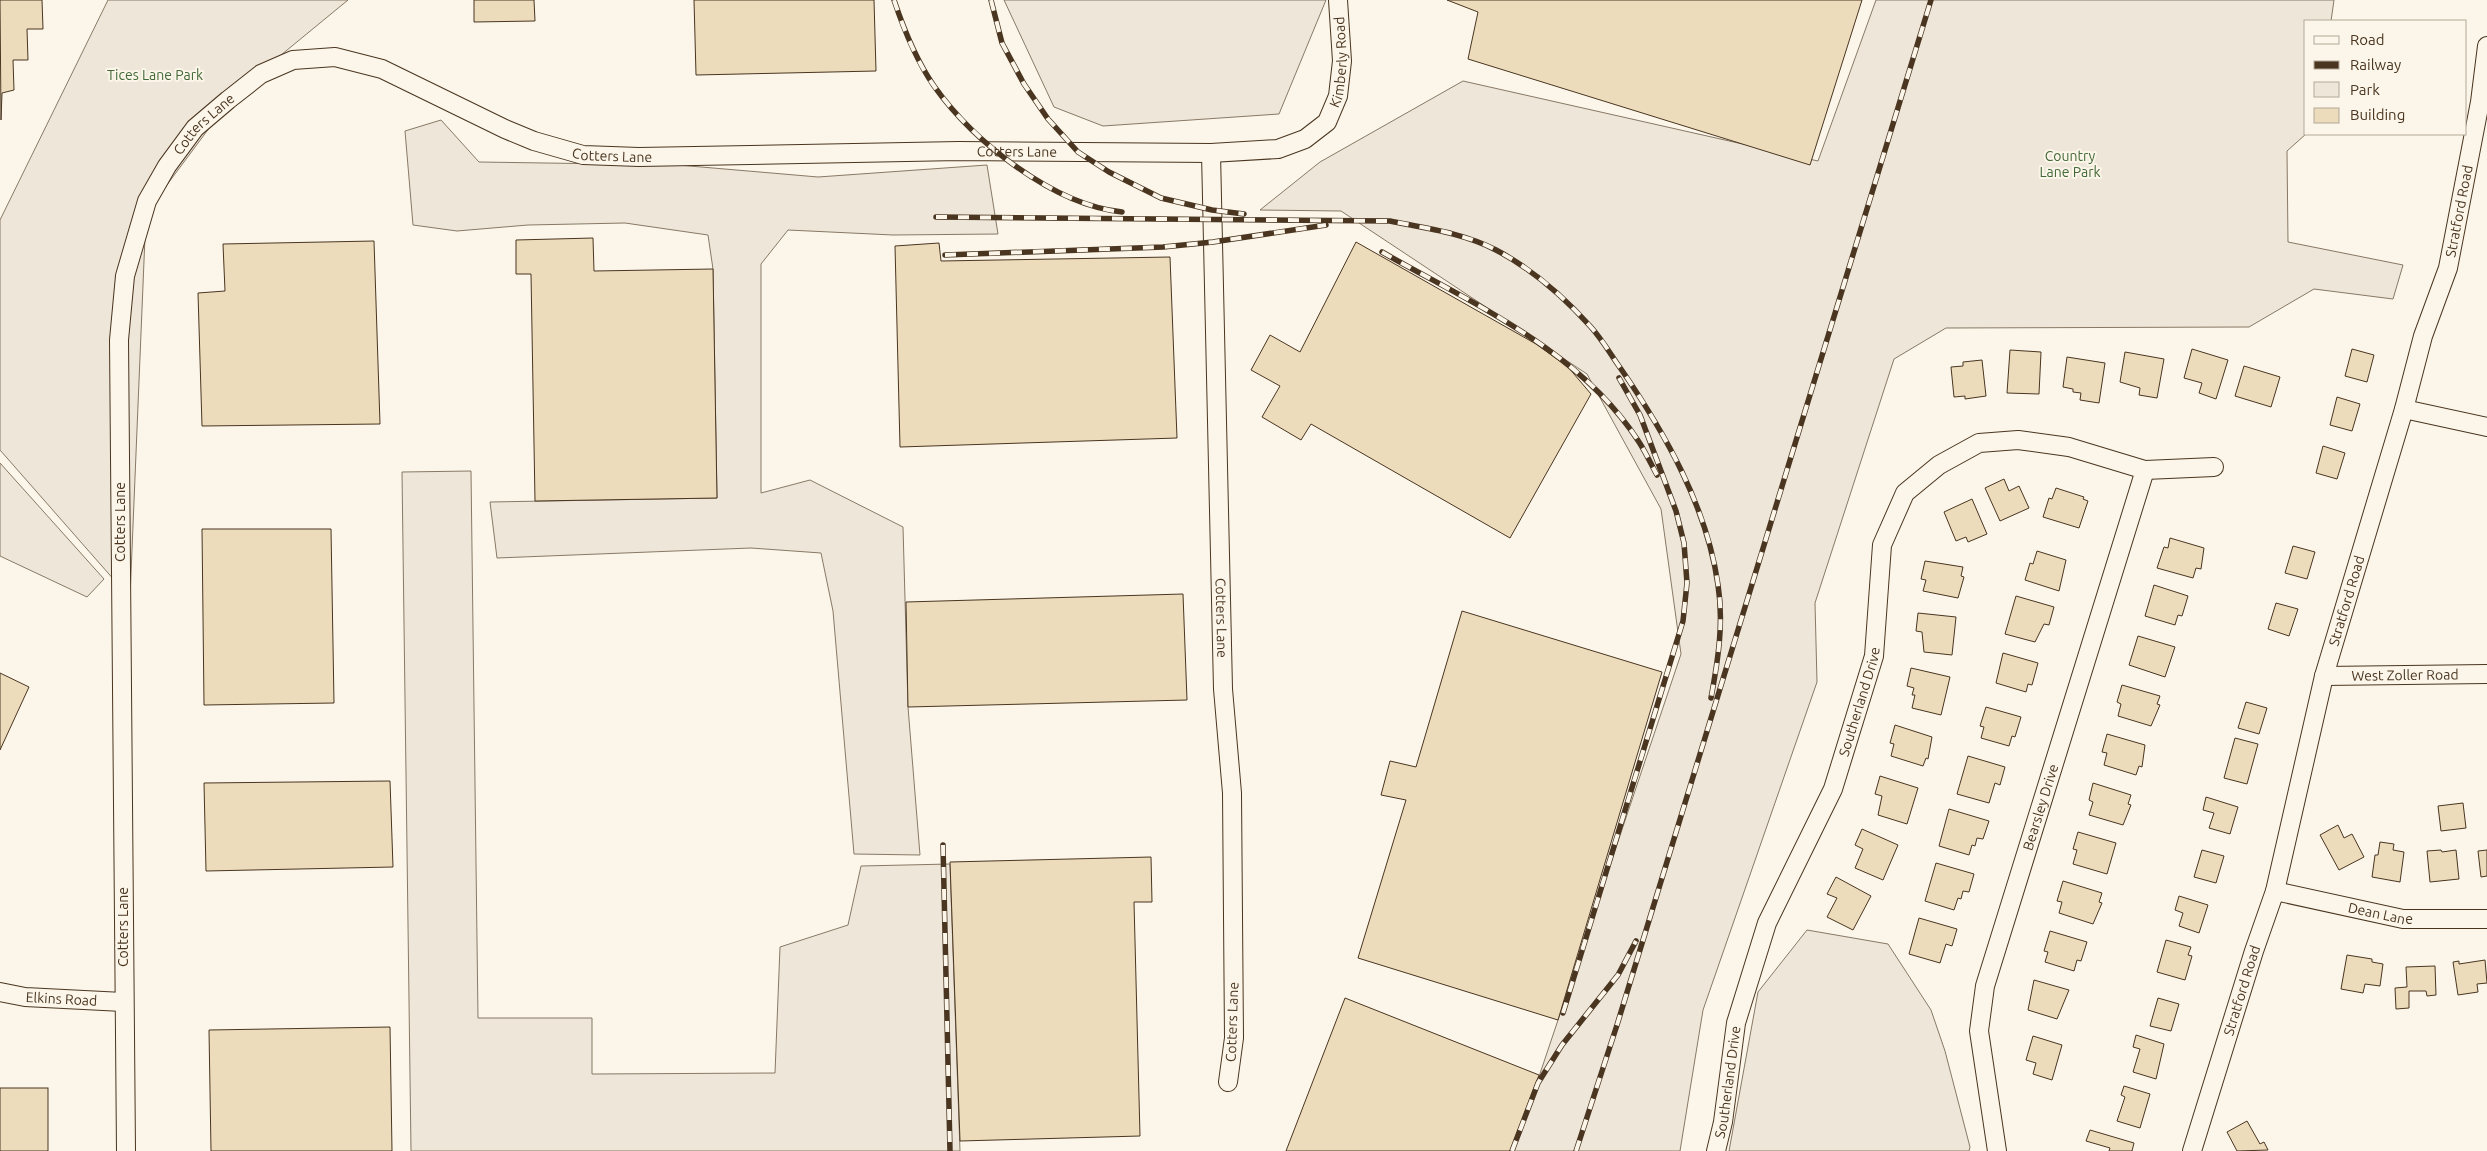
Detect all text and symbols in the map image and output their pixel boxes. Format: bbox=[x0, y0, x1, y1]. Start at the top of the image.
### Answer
street label: Kimberly Road bbox=[1326, 16, 1350, 110]
legend bbox=[2304, 20, 2467, 135]
text: Road bbox=[2350, 31, 2385, 48]
text: Railway bbox=[2350, 56, 2401, 73]
park label: Tices Lane Park bbox=[107, 67, 203, 83]
text: Park bbox=[2350, 81, 2380, 98]
street label: Cotters Lane bbox=[170, 90, 238, 158]
text: Building bbox=[2350, 106, 2405, 123]
street label: Cotters Lane bbox=[977, 143, 1057, 160]
street label: Cotters Lane bbox=[570, 144, 652, 165]
park label: Country Lane Park bbox=[2039, 148, 2101, 180]
street label: Stratford Road bbox=[2442, 164, 2476, 259]
street label: Cotters Lane bbox=[112, 482, 128, 562]
street label: Stratford Road bbox=[2325, 554, 2368, 648]
street label: Cotters Lane bbox=[1213, 578, 1230, 658]
street label: Southerland Drive bbox=[1836, 647, 1883, 758]
street label: West Zoller Road bbox=[2351, 666, 2459, 684]
street label: Bearsley Drive bbox=[2020, 762, 2061, 852]
street label: Cotters Lane bbox=[115, 887, 131, 967]
street label: Dean Lane bbox=[2346, 899, 2413, 927]
street label: Stratford Road bbox=[2220, 943, 2263, 1038]
street label: Cotters Lane bbox=[1223, 982, 1241, 1062]
street label: Elkins Road bbox=[25, 989, 98, 1009]
street label: Southerland Drive bbox=[1711, 1025, 1744, 1140]

